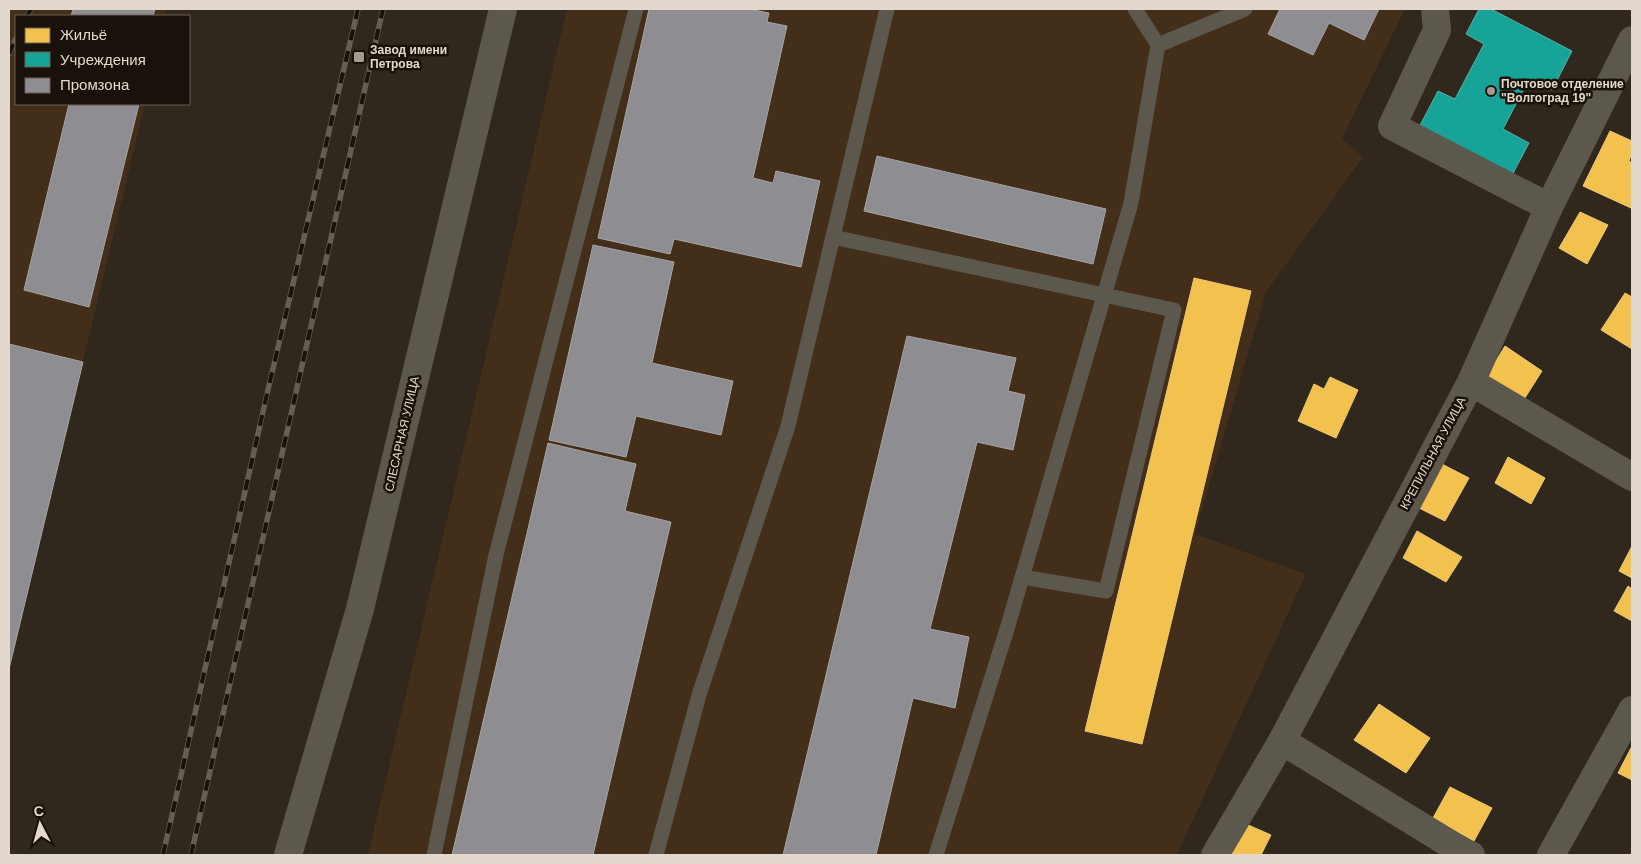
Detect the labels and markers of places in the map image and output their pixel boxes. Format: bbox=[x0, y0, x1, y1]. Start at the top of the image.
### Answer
place label: Завод имени Петрова bbox=[370, 43, 447, 71]
marker: Завод имени Петрова bbox=[352, 50, 366, 64]
place label: Почтовое отделение "Волгоград 19" bbox=[1501, 77, 1624, 105]
marker: Почтовое отделение "Волгоград 19" bbox=[1485, 85, 1497, 97]

